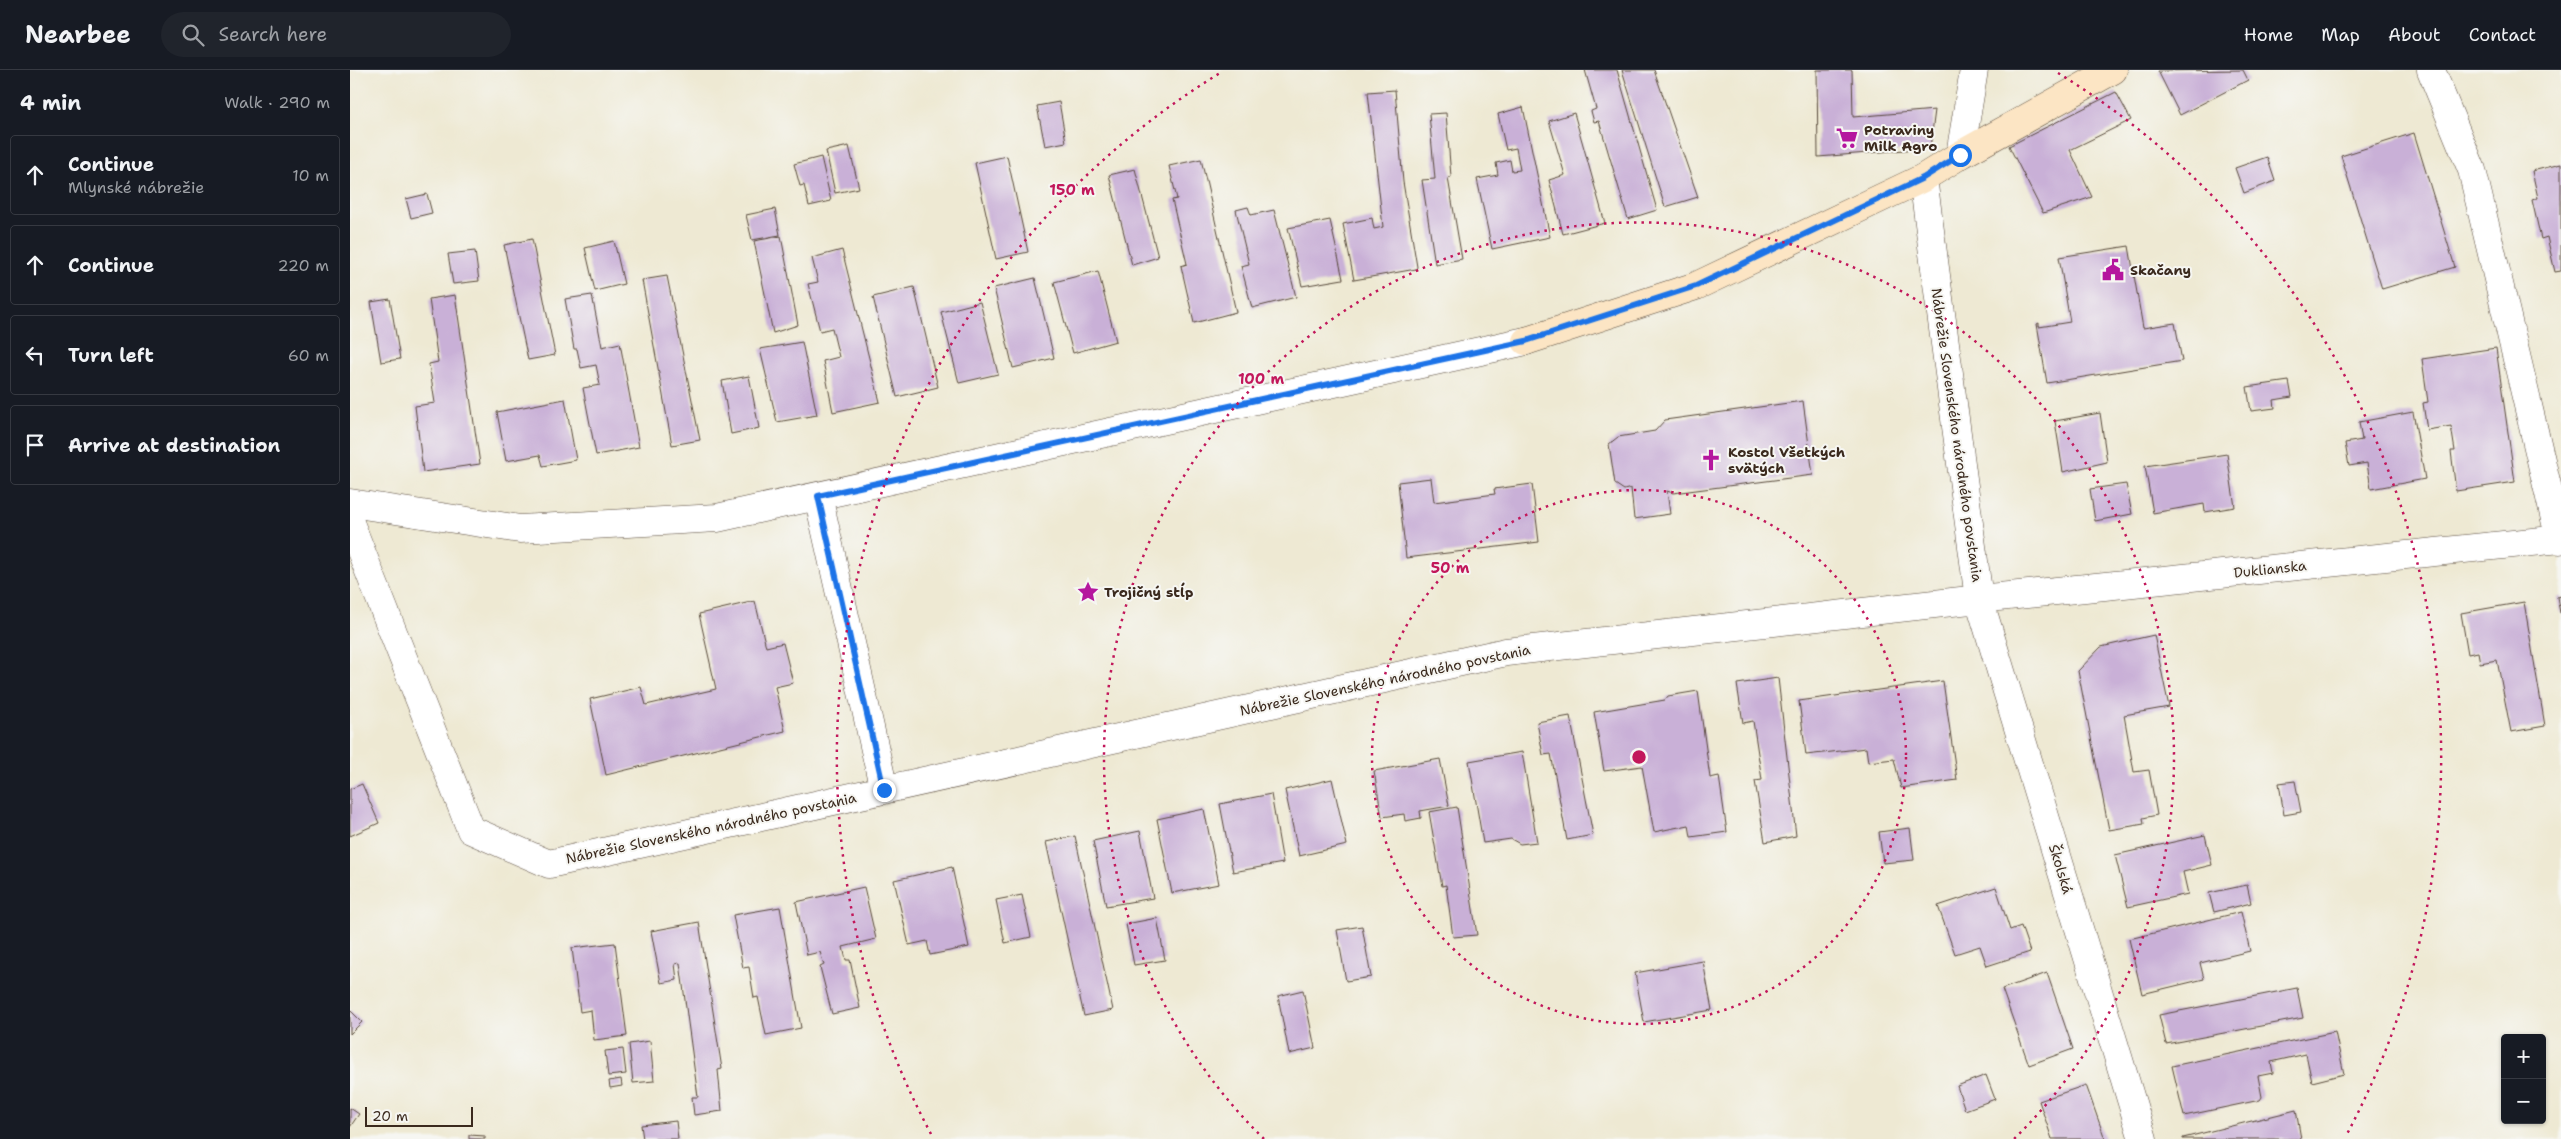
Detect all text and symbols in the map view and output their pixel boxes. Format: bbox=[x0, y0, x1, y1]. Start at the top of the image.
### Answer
search box bbox=[161, 12, 511, 57]
text: Nearbee bbox=[25, 19, 131, 51]
icon: search bbox=[179, 21, 207, 49]
text: Search here bbox=[219, 22, 327, 47]
text: Home bbox=[2244, 23, 2293, 47]
text: Map bbox=[2321, 23, 2360, 47]
text: About bbox=[2388, 23, 2441, 47]
text: Contact bbox=[2469, 23, 2536, 47]
text: 4 min bbox=[20, 89, 81, 117]
text: Walk · 290 m bbox=[224, 92, 330, 113]
place label: Potraviny Milk Agro bbox=[1864, 121, 1937, 155]
supermarket icon: Potraviny Milk Agro bbox=[1834, 125, 1860, 151]
route start bbox=[1949, 144, 1972, 167]
text: Continue bbox=[68, 152, 154, 177]
icon: ahead bbox=[21, 161, 49, 189]
text: 10 m bbox=[292, 165, 329, 186]
text: Mlynské nábrežie bbox=[68, 177, 204, 198]
text: 150 m bbox=[1049, 180, 1095, 200]
icon: ahead bbox=[21, 251, 49, 279]
text: Continue bbox=[68, 253, 154, 278]
text: 220 m bbox=[277, 255, 329, 276]
public building icon: Skačany bbox=[2100, 257, 2126, 283]
place label: Skačany bbox=[2130, 261, 2191, 279]
street label: Nábrežie Slovenského národného povstania bbox=[1927, 287, 1987, 583]
icon: left bbox=[21, 341, 49, 369]
text: Turn left bbox=[68, 343, 154, 368]
text: 60 m bbox=[288, 345, 329, 366]
text: 100 m bbox=[1238, 369, 1284, 389]
icon: arrive bbox=[21, 431, 49, 459]
text: Arrive at destination bbox=[68, 433, 280, 458]
place label: Kostol Všetkých svätých bbox=[1728, 443, 1845, 477]
church icon: Kostol Všetkých svätých bbox=[1698, 447, 1724, 473]
street label: Duklianska bbox=[2233, 556, 2308, 582]
text: 50 m bbox=[1431, 558, 1470, 578]
place icon: Trojičný stĺp bbox=[1075, 579, 1101, 605]
place label: Trojičný stĺp bbox=[1104, 582, 1193, 601]
street label: Nábrežie Slovenského národného povstania bbox=[1238, 640, 1532, 720]
centre of rings bbox=[1630, 748, 1648, 766]
route end bbox=[873, 779, 896, 802]
street label: Nábrežie Slovenského národného povstania bbox=[564, 788, 858, 868]
street label: Školská bbox=[2045, 842, 2077, 896]
map controls bbox=[2501, 1034, 2546, 1124]
button: + bbox=[2501, 1034, 2546, 1079]
button: − bbox=[2501, 1079, 2546, 1124]
scale bar bbox=[365, 1104, 472, 1127]
text: 20 m bbox=[372, 1107, 408, 1125]

